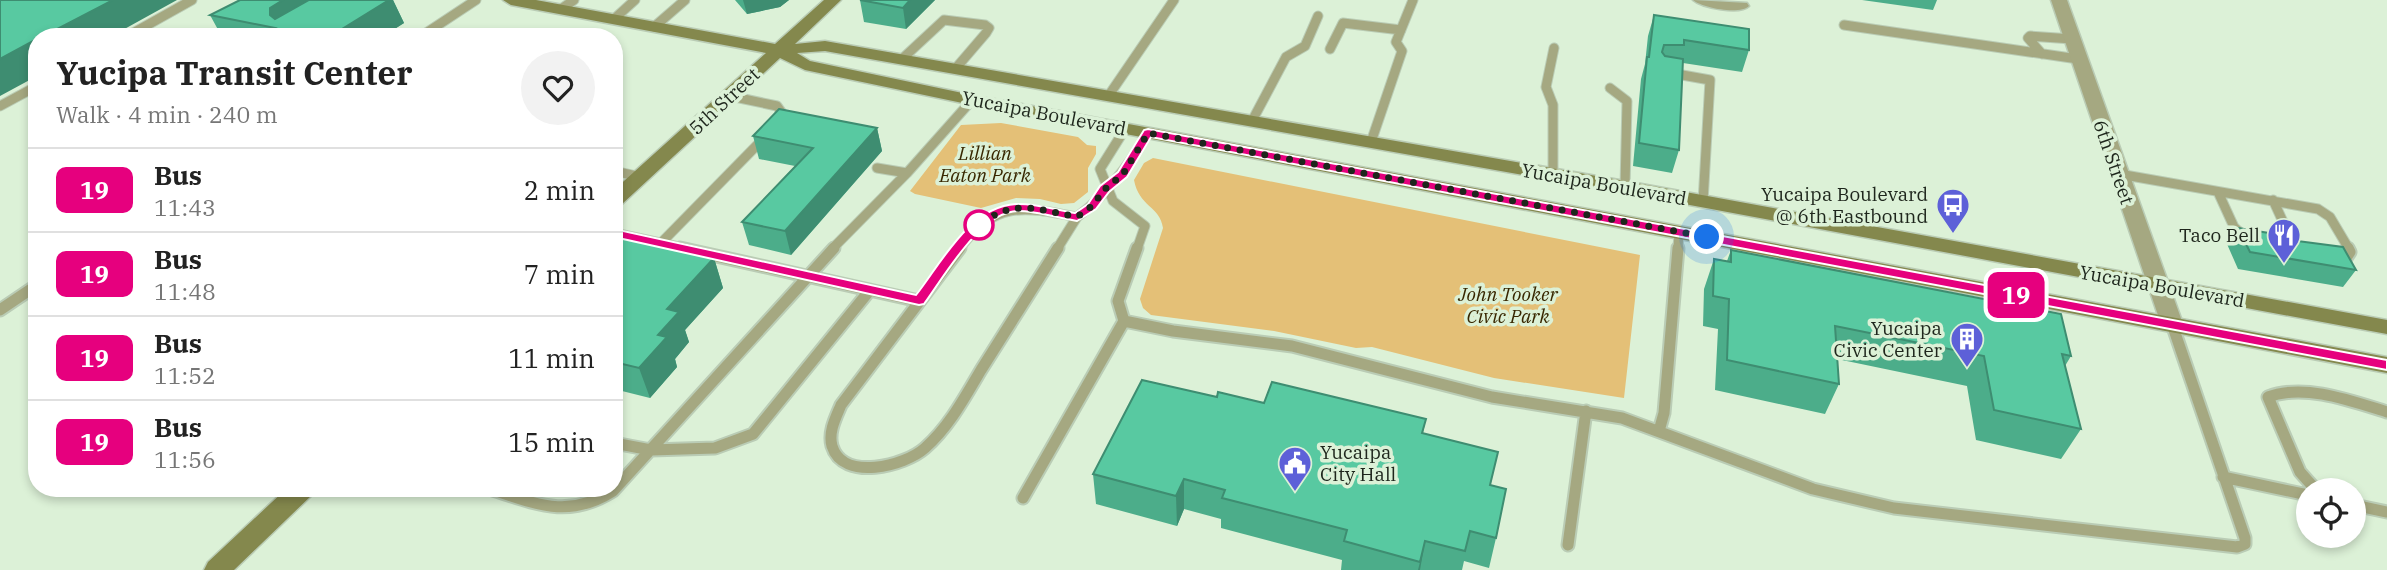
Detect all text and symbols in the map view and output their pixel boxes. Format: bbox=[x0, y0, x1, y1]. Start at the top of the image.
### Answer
text: Yucipa Transit Center bbox=[56, 51, 412, 94]
button: heart bbox=[521, 51, 595, 125]
street label: 5th Street bbox=[684, 62, 764, 140]
street label: Yucaipa Boulevard bbox=[960, 85, 1128, 141]
text: Walk · 4 min · 240 m bbox=[56, 99, 278, 129]
street label: 6th Street bbox=[2088, 117, 2140, 208]
park label: Lillian Eaton Park bbox=[938, 141, 1032, 187]
text: Bus bbox=[154, 158, 202, 192]
street label: Yucaipa Boulevard bbox=[1520, 158, 1688, 210]
text: 2 min bbox=[524, 173, 595, 207]
text: 19 bbox=[80, 174, 109, 206]
place label: Yucaipa Boulevard @ 6th Eastbound bbox=[1761, 182, 1928, 228]
bus stop icon: Yucaipa Boulevard @ 6th Eastbound bbox=[1934, 186, 1972, 235]
text: 11:43 bbox=[154, 192, 216, 222]
unlabelled marker bbox=[964, 210, 994, 240]
restaurant icon: Taco Bell bbox=[2265, 216, 2303, 265]
your location bbox=[1689, 219, 1724, 254]
place label: Taco Bell bbox=[2179, 223, 2260, 247]
text: Bus bbox=[154, 242, 202, 276]
text: 7 min bbox=[524, 257, 595, 291]
text: 19 bbox=[80, 258, 109, 290]
street label: Yucaipa Boulevard bbox=[2078, 260, 2246, 312]
line badge: 19 bbox=[1984, 272, 2048, 318]
text: 11:48 bbox=[154, 276, 216, 306]
text: 19 bbox=[2002, 279, 2030, 311]
park label: John Tooker Civic Park bbox=[1457, 282, 1558, 328]
place label: Yucaipa Civic Center bbox=[1834, 316, 1943, 362]
building icon: Yucaipa Civic Center bbox=[1948, 320, 1986, 369]
text: Bus bbox=[154, 326, 202, 360]
text: 11 min bbox=[508, 341, 595, 375]
text: 19 bbox=[80, 342, 109, 374]
text: 11:52 bbox=[154, 360, 216, 390]
text: Bus bbox=[154, 410, 202, 444]
text: 15 min bbox=[508, 425, 595, 459]
text: 19 bbox=[80, 426, 109, 458]
place label: Yucaipa City Hall bbox=[1320, 440, 1397, 486]
text: 11:56 bbox=[154, 444, 216, 474]
public building icon: Yucaipa City Hall bbox=[1276, 444, 1314, 493]
map controls bbox=[2296, 478, 2366, 548]
button: locate bbox=[2296, 478, 2366, 548]

